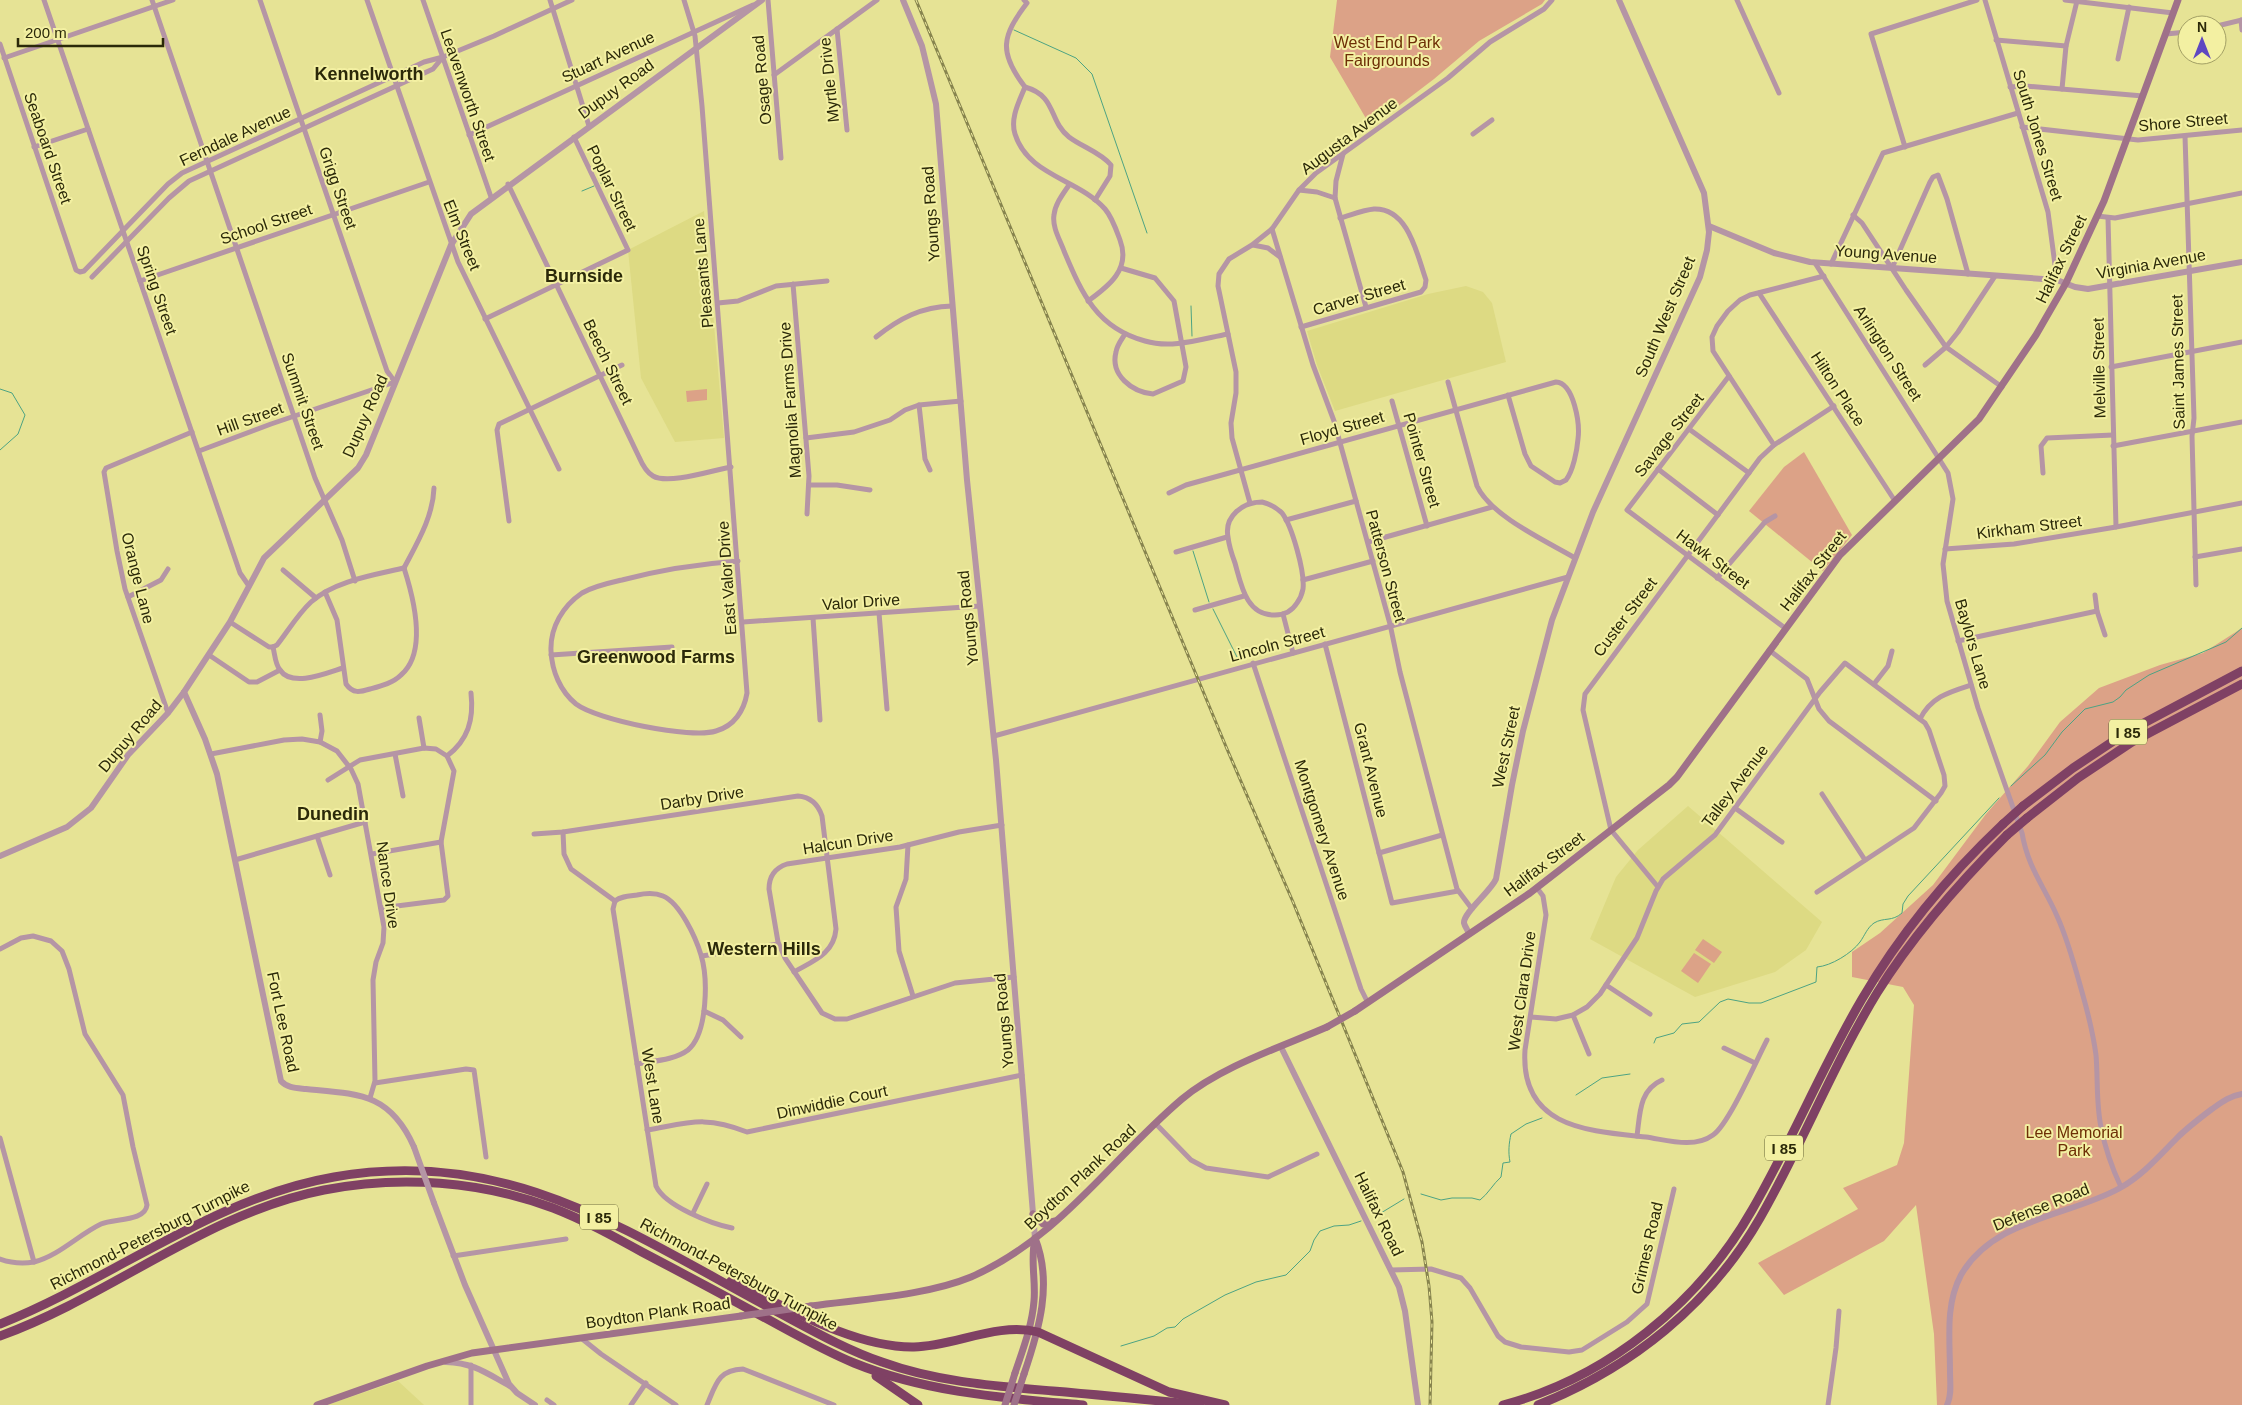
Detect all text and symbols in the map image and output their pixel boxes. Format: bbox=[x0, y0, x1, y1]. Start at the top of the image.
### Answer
scale bar bbox=[18, 15, 162, 47]
north arrow bbox=[2177, 15, 2227, 65]
text: N bbox=[2197, 19, 2207, 35]
text: 200 m bbox=[25, 24, 67, 41]
street label: Leavenworth Street bbox=[437, 27, 499, 164]
street label: Stuart Avenue bbox=[559, 28, 657, 86]
park label: West End Park Fairgrounds bbox=[1334, 34, 1441, 69]
street label: Osage Road bbox=[750, 35, 774, 125]
street label: Myrtle Drive bbox=[816, 37, 842, 123]
street label: Dupuy Road bbox=[575, 56, 657, 122]
district label: Kennelworth bbox=[314, 64, 424, 84]
street label: South Jones Street bbox=[2010, 67, 2066, 203]
street label: Seaboard Street bbox=[21, 90, 75, 206]
street label: Augusta Avenue bbox=[1297, 94, 1401, 178]
street label: Ferndale Avenue bbox=[177, 103, 293, 169]
street label: Shore Street bbox=[2138, 110, 2229, 134]
street label: Poplar Street bbox=[584, 142, 640, 234]
street label: Grigg Street bbox=[316, 144, 360, 232]
street label: Youngs Road bbox=[919, 166, 943, 262]
street label: Elm Street bbox=[440, 197, 484, 273]
street label: School Street bbox=[218, 200, 315, 248]
street label: Halifax Street bbox=[2032, 212, 2090, 306]
street label: Pleasants Lane bbox=[690, 217, 716, 329]
street label: Young Avenue bbox=[1834, 242, 1938, 266]
street label: Spring Street bbox=[134, 243, 180, 337]
street label: Virginia Avenue bbox=[2095, 246, 2207, 282]
street label: South West Street bbox=[1632, 254, 1698, 380]
district label: Burnside bbox=[545, 266, 623, 286]
street label: Carver Street bbox=[1311, 276, 1408, 318]
street label: Saint James Street bbox=[2168, 294, 2188, 430]
street label: Arlington Street bbox=[1851, 302, 1925, 404]
street label: Beech Street bbox=[580, 317, 636, 408]
street label: Melville Street bbox=[2090, 317, 2108, 418]
street label: Magnolia Farms Drive bbox=[776, 321, 804, 479]
street label: Hilton Place bbox=[1808, 349, 1868, 430]
street label: Summit Street bbox=[278, 350, 328, 452]
street label: Dupuy Road bbox=[339, 372, 391, 460]
street label: Savage Street bbox=[1631, 389, 1707, 480]
street label: Hill Street bbox=[215, 399, 286, 439]
street label: Floyd Street bbox=[1298, 408, 1386, 448]
street label: Pointer Street bbox=[1400, 411, 1444, 510]
street label: Patterson Street bbox=[1363, 508, 1409, 625]
street label: Kirkham Street bbox=[1975, 512, 2083, 542]
street label: East Valor Drive bbox=[715, 520, 739, 636]
street label: Hawk Street bbox=[1673, 526, 1753, 592]
street label: Halifax Street bbox=[1777, 527, 1850, 614]
street label: Orange Lane bbox=[118, 531, 158, 625]
street label: Youngs Road bbox=[955, 570, 981, 666]
street label: Custer Street bbox=[1590, 574, 1660, 660]
street label: Valor Drive bbox=[822, 591, 901, 613]
street label: Baylors Lane bbox=[1952, 597, 1994, 691]
street label: Lincoln Street bbox=[1228, 623, 1327, 665]
district label: Greenwood Farms bbox=[577, 647, 735, 667]
street label: Dupuy Road bbox=[95, 696, 165, 776]
street label: West Street bbox=[1489, 704, 1523, 790]
road number: I 85 bbox=[2109, 720, 2147, 744]
street label: Grant Avenue bbox=[1351, 721, 1391, 819]
street label: Talley Avenue bbox=[1699, 741, 1771, 830]
street label: Montgomery Avenue bbox=[1291, 758, 1353, 902]
street label: Darby Drive bbox=[659, 783, 745, 813]
district label: Dunedin bbox=[297, 804, 369, 824]
street label: Halcun Drive bbox=[801, 826, 895, 858]
street label: Halifax Street bbox=[1501, 828, 1588, 900]
street label: Nance Drive bbox=[373, 840, 403, 930]
street label: West Clara Drive bbox=[1505, 930, 1539, 1052]
district label: Western Hills bbox=[707, 939, 821, 959]
street label: Fort Lee Road bbox=[264, 970, 302, 1074]
street label: Youngs Road bbox=[991, 973, 1017, 1069]
street label: West Lane bbox=[639, 1047, 667, 1125]
street label: Dinwiddie Court bbox=[775, 1082, 890, 1122]
street label: Boydton Plank Road bbox=[1021, 1121, 1139, 1233]
park label: Lee Memorial Park bbox=[2026, 1124, 2122, 1159]
road number: I 85 bbox=[1765, 1136, 1803, 1160]
street label: Halifax Road bbox=[1351, 1169, 1407, 1259]
street label: Richmond-Petersburg Turnpike bbox=[47, 1177, 253, 1293]
street label: Defense Road bbox=[1990, 1180, 2092, 1234]
street label: Grimes Road bbox=[1628, 1200, 1666, 1296]
road number: I 85 bbox=[580, 1204, 618, 1230]
street label: Richmond-Petersburg Turnpike bbox=[637, 1215, 841, 1334]
street label: Boydton Plank Road bbox=[585, 1294, 731, 1332]

